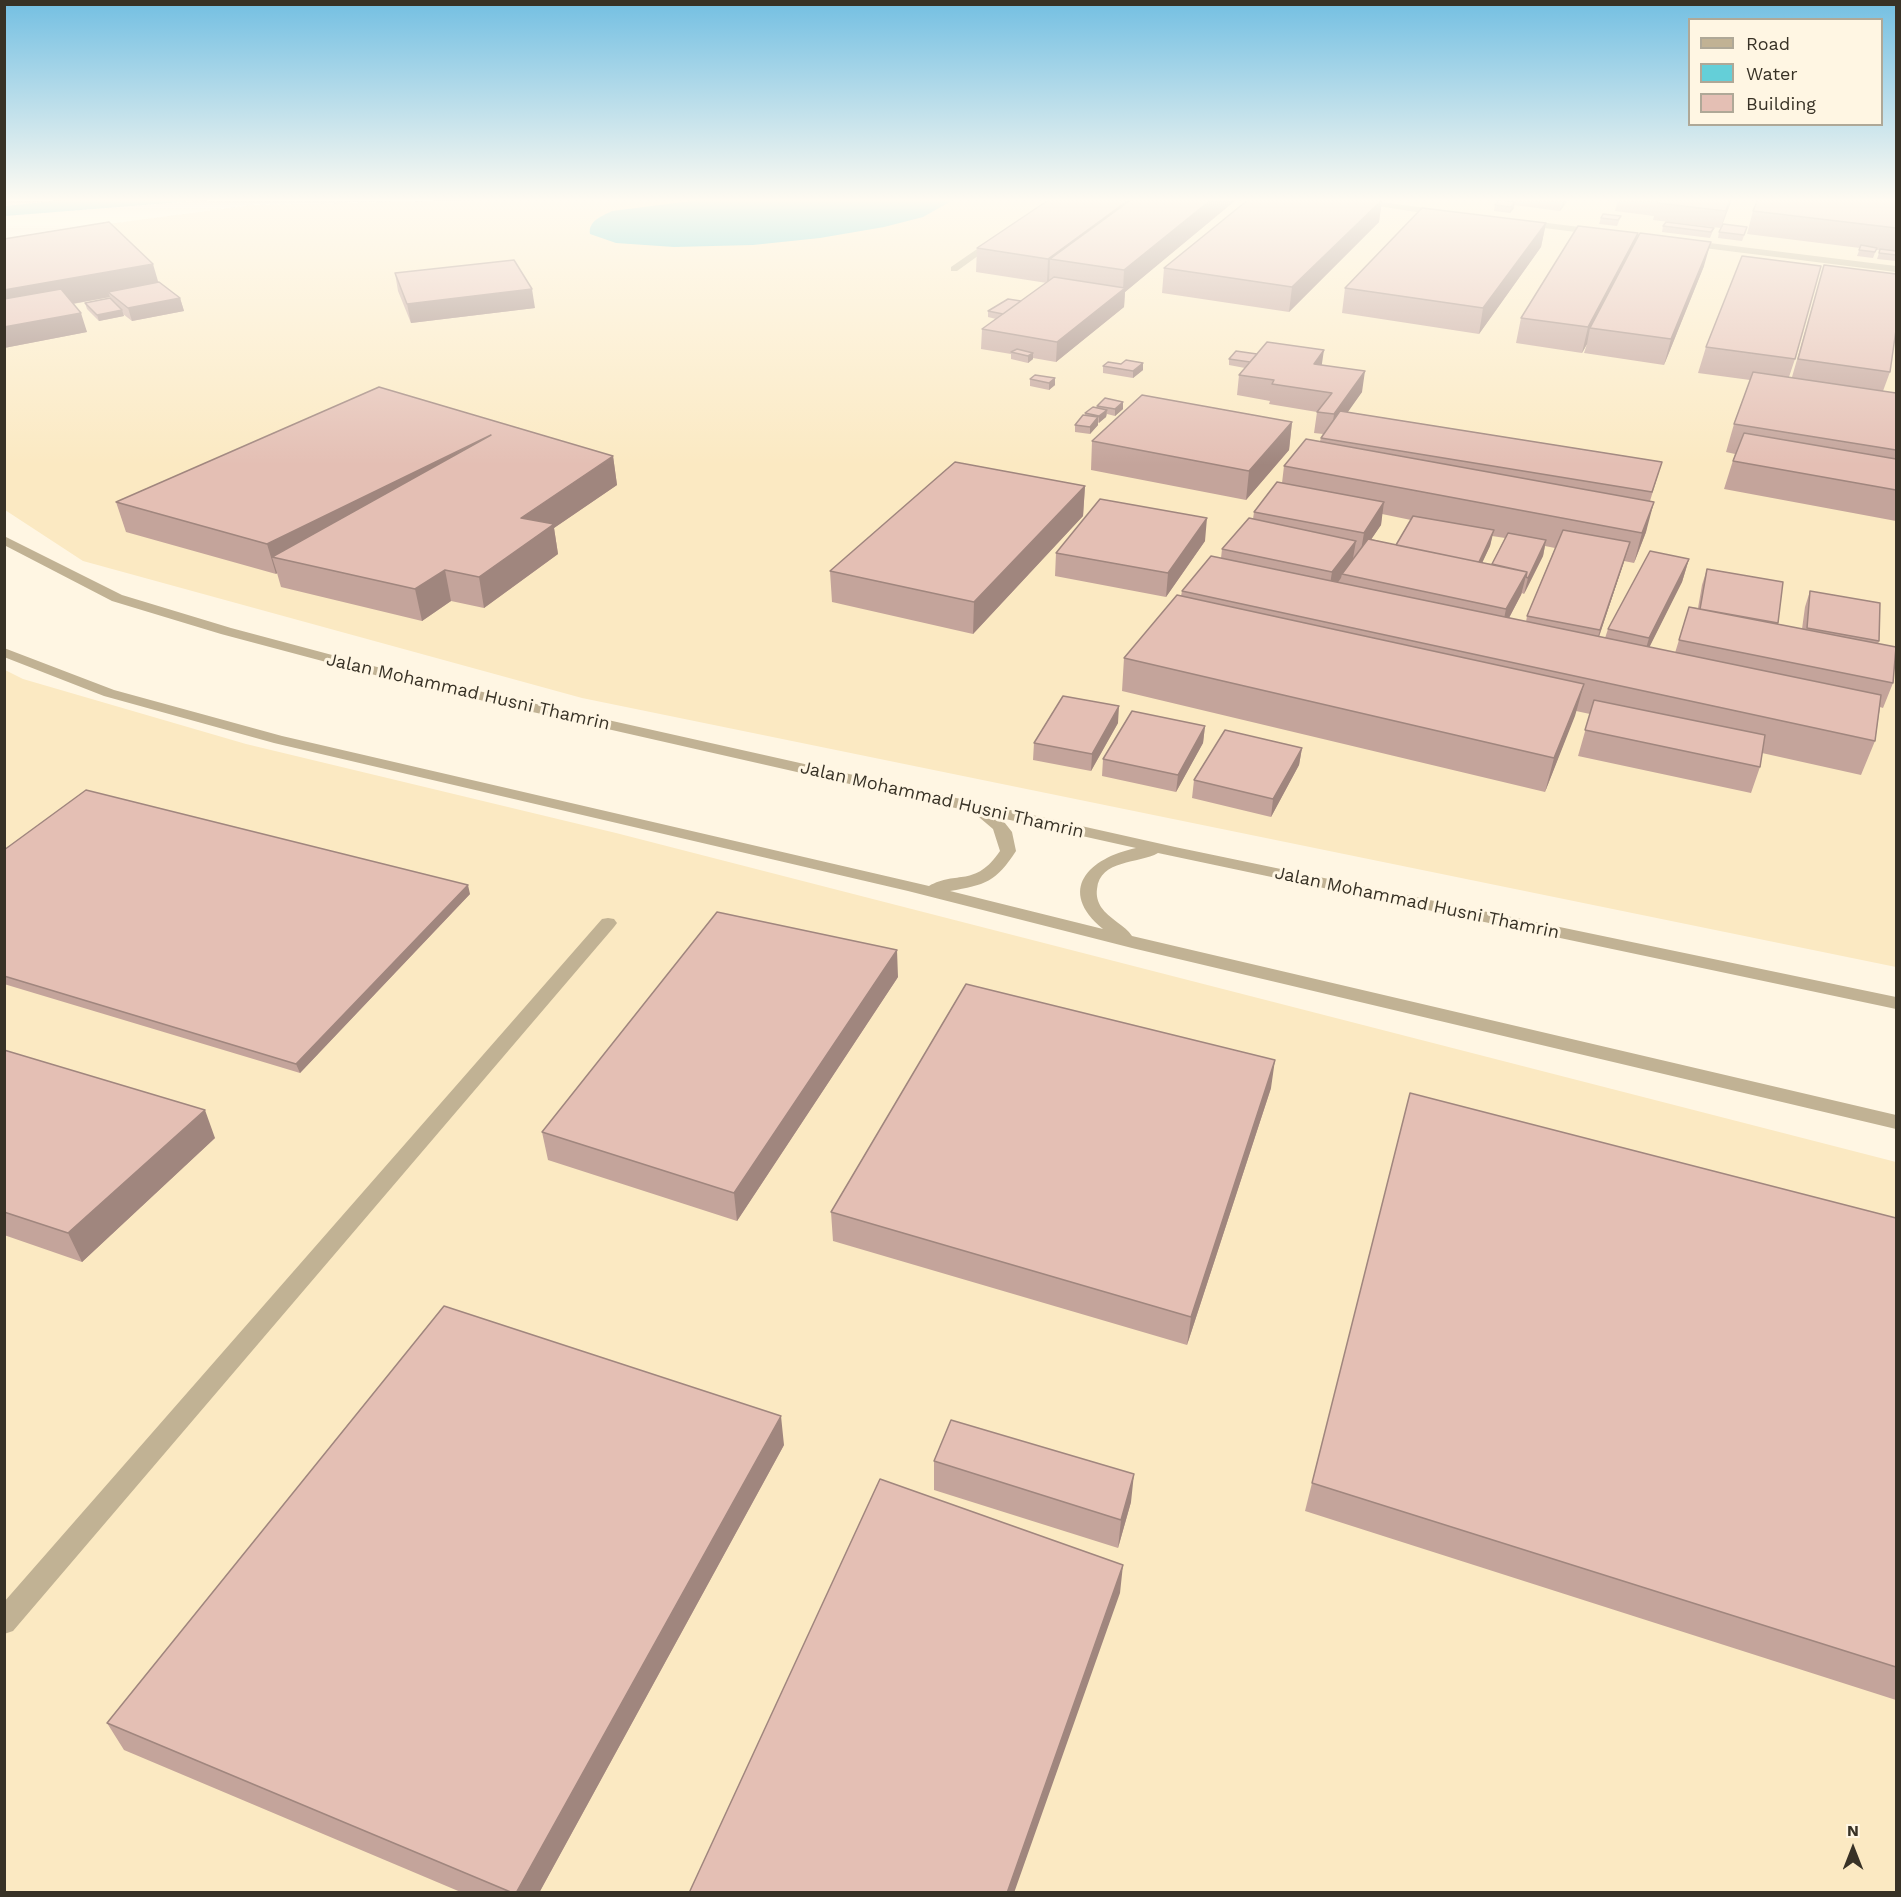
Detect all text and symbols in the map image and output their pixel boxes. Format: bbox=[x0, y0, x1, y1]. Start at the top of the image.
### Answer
legend bbox=[1688, 18, 1883, 126]
text: Road bbox=[1746, 33, 1790, 54]
text: Water bbox=[1746, 63, 1798, 84]
text: Building bbox=[1746, 93, 1816, 114]
street label: Jalan Mohammad Husni Thamrin bbox=[324, 649, 612, 735]
street label: Jalan Mohammad Husni Thamrin bbox=[798, 757, 1086, 843]
street label: Jalan Mohammad Husni Thamrin bbox=[1273, 862, 1561, 944]
north arrow bbox=[1823, 1819, 1883, 1879]
text: N bbox=[1847, 1821, 1859, 1840]

